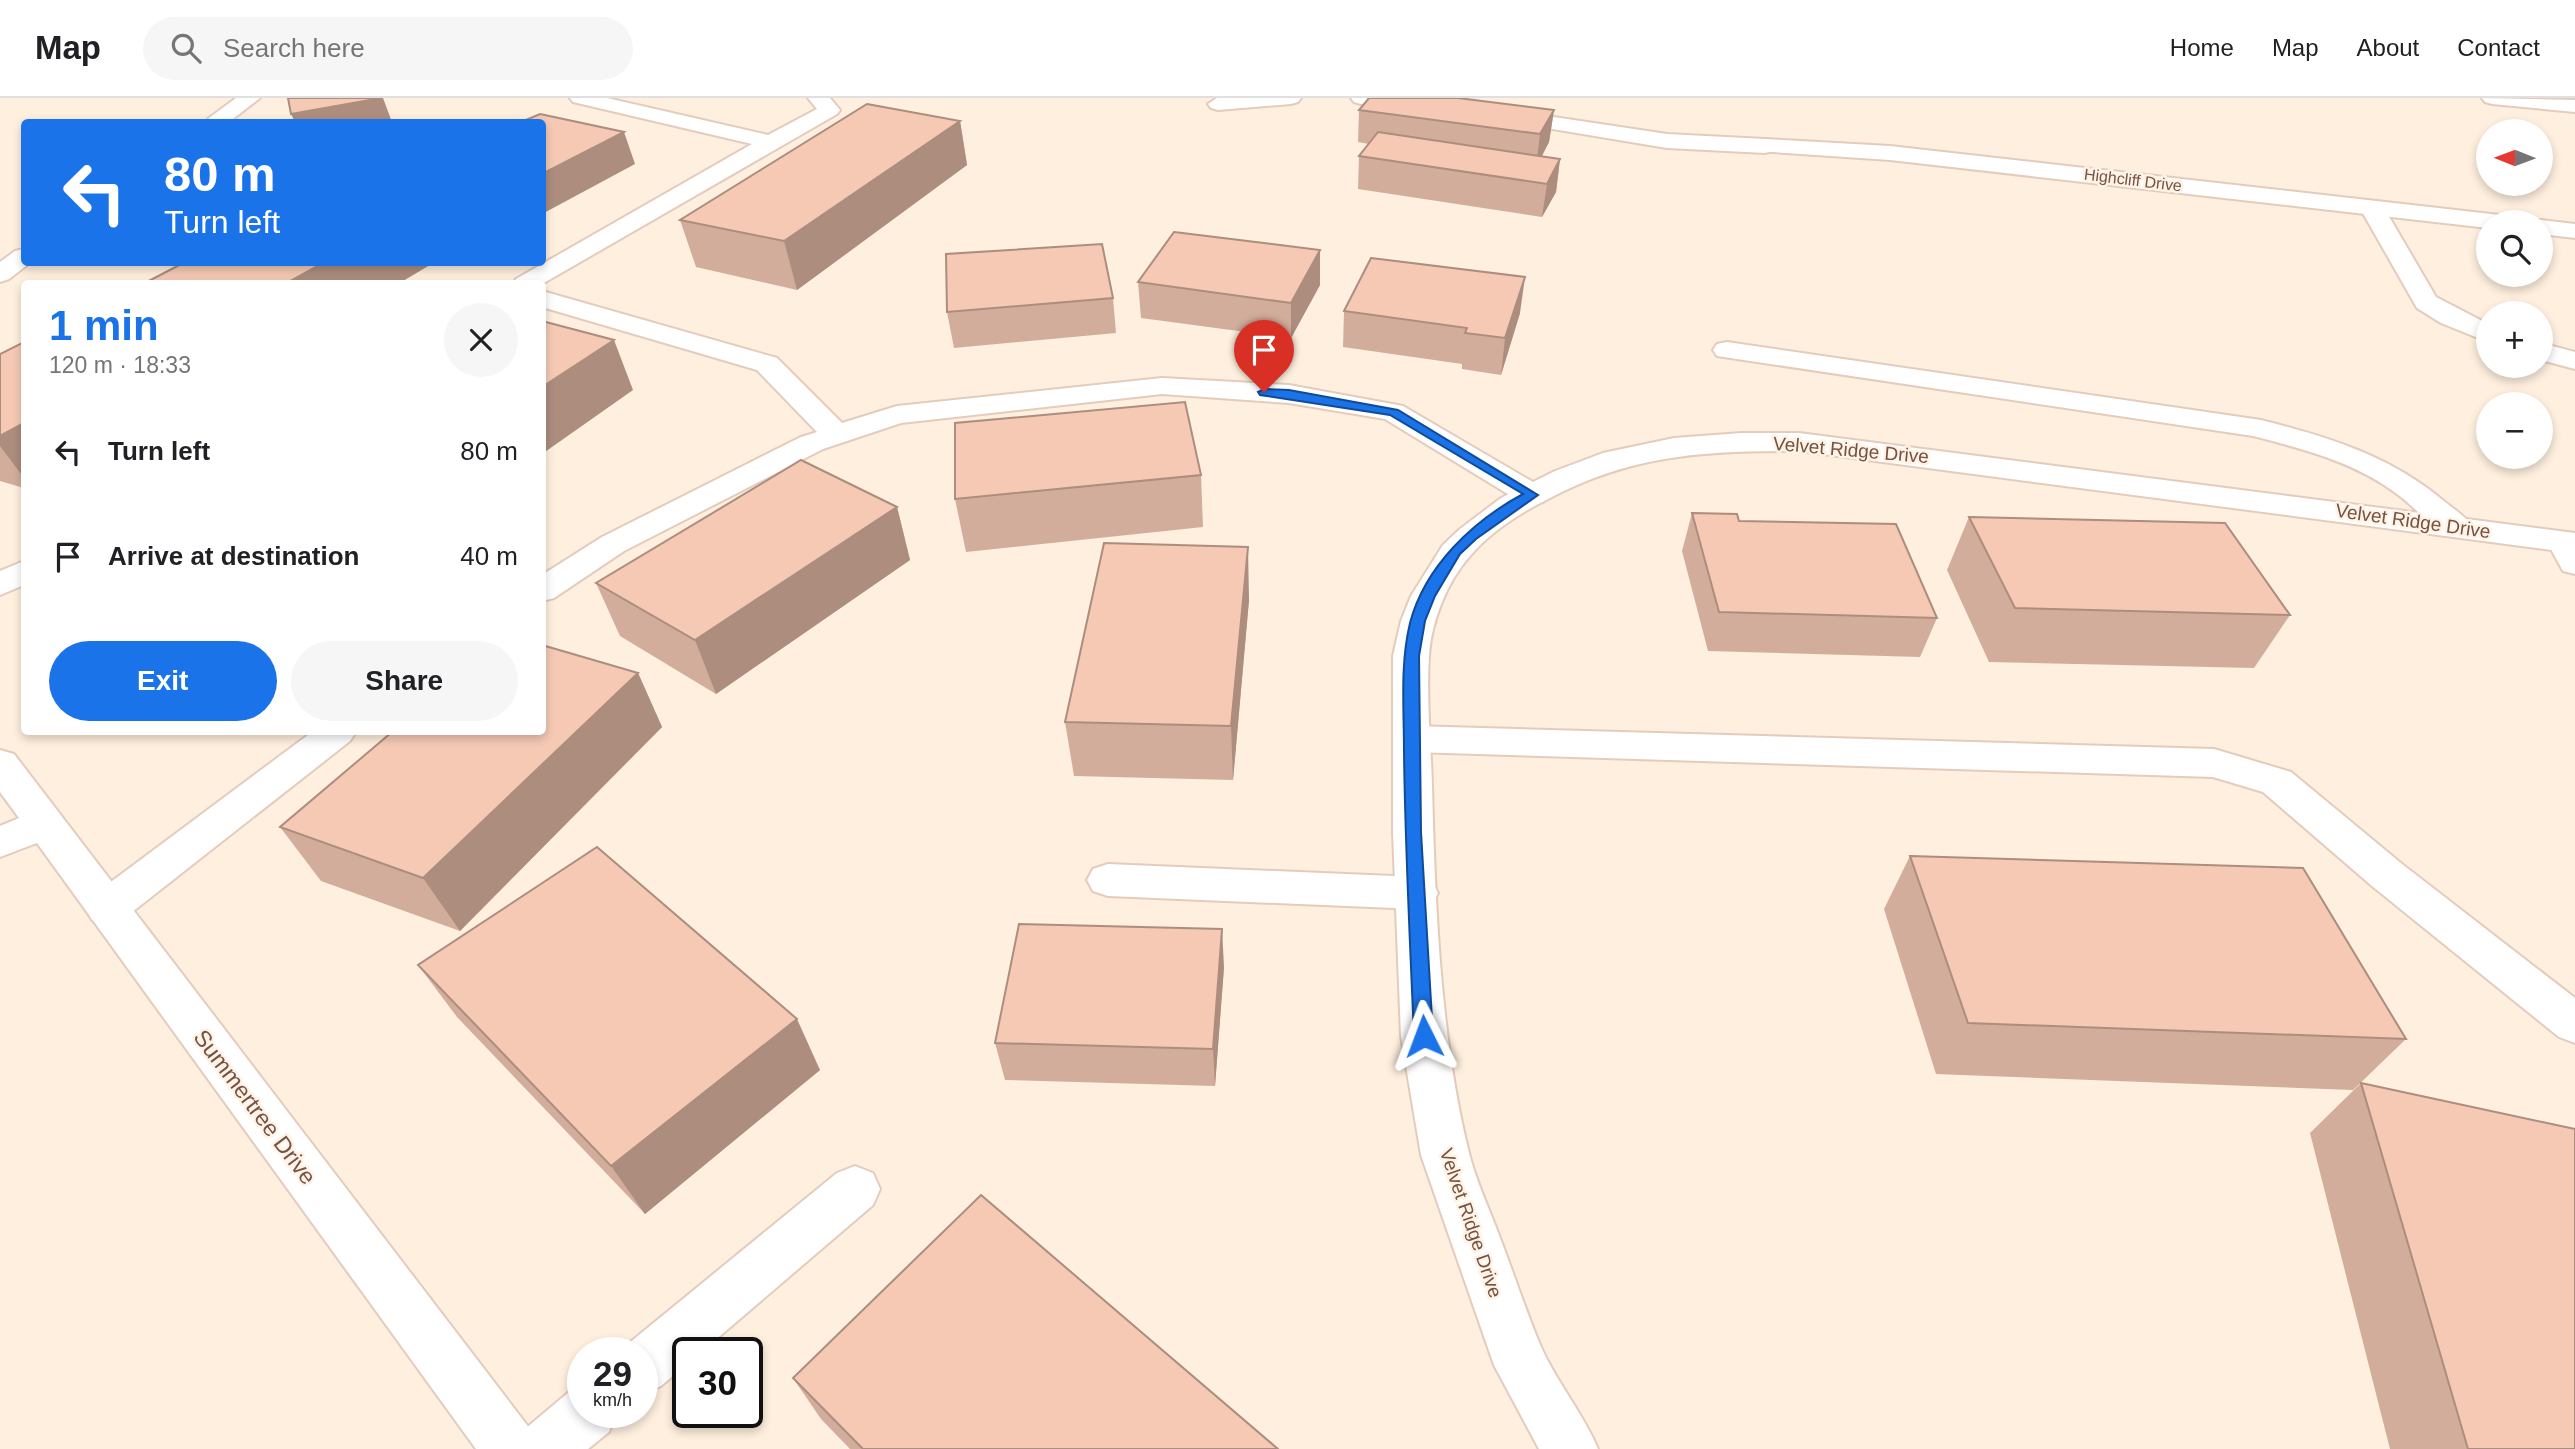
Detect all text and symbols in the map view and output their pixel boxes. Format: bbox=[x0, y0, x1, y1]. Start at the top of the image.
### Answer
search box bbox=[143, 17, 633, 80]
text: Map bbox=[35, 29, 101, 66]
icon: search bbox=[167, 29, 205, 67]
text: Search here bbox=[223, 33, 365, 63]
text: Home bbox=[2170, 34, 2234, 61]
text: Map bbox=[2272, 34, 2319, 61]
text: About bbox=[2357, 34, 2419, 61]
text: Contact bbox=[2457, 34, 2540, 61]
north arrow bbox=[2476, 119, 2553, 196]
map controls bbox=[2476, 119, 2553, 469]
icon: left bbox=[49, 147, 140, 238]
text: 80 m bbox=[164, 147, 276, 201]
street label: Highcliff Drive bbox=[2083, 166, 2183, 194]
text: Turn left bbox=[164, 204, 280, 240]
button: search bbox=[2476, 210, 2553, 287]
button: + bbox=[2476, 301, 2553, 378]
text: 1 min bbox=[49, 302, 159, 349]
button: close bbox=[444, 303, 518, 377]
pin bbox=[1234, 320, 1294, 392]
icon: arrive bbox=[1245, 331, 1283, 369]
text: 120 m · 18:33 bbox=[49, 352, 191, 378]
button: − bbox=[2476, 392, 2553, 469]
icon: left bbox=[49, 433, 87, 471]
street label: Velvet Ridge Drive bbox=[1772, 433, 1930, 467]
text: Turn left bbox=[108, 436, 210, 466]
text: 80 m bbox=[460, 436, 518, 466]
street label: Velvet Ridge Drive bbox=[2334, 500, 2492, 542]
icon: arrive bbox=[49, 538, 87, 576]
text: Arrive at destination bbox=[108, 541, 359, 571]
text: 40 m bbox=[460, 541, 518, 571]
button: Exit bbox=[49, 641, 277, 721]
button: Share bbox=[291, 641, 518, 721]
position arrow bbox=[1387, 999, 1461, 1073]
street label: Summertree Drive bbox=[188, 1025, 322, 1189]
street label: Velvet Ridge Drive bbox=[1436, 1146, 1506, 1300]
speed limit sign: 30 bbox=[672, 1337, 763, 1428]
text: 29 bbox=[593, 1354, 632, 1393]
text: km/h bbox=[593, 1390, 632, 1410]

